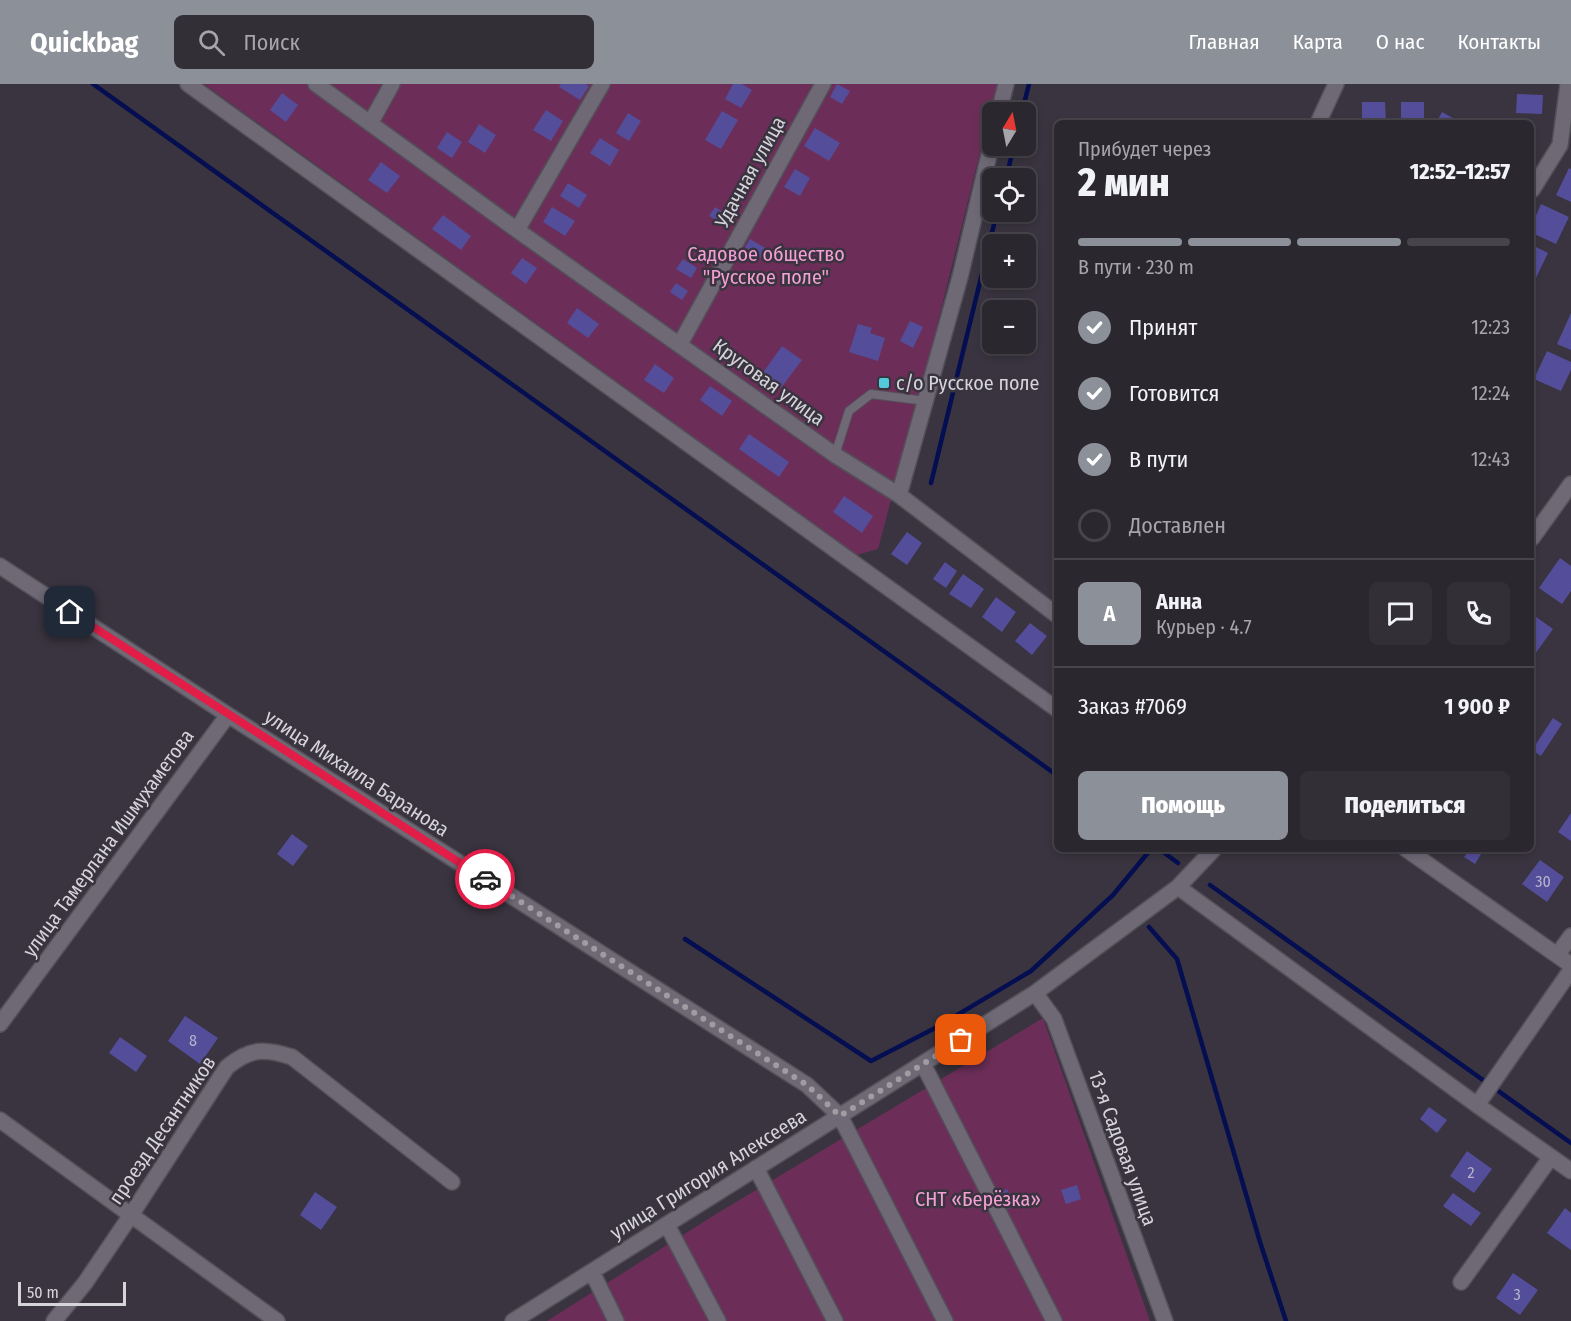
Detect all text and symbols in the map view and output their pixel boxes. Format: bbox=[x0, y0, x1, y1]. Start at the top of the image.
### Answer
search box bbox=[174, 15, 594, 69]
text: Quickbag bbox=[30, 26, 138, 59]
icon: search bbox=[195, 26, 228, 59]
text: Поиск bbox=[243, 29, 300, 56]
text: Главная bbox=[1189, 29, 1260, 55]
text: Карта bbox=[1293, 29, 1343, 55]
text: О нас bbox=[1376, 29, 1424, 55]
text: Контакты bbox=[1457, 29, 1541, 55]
north arrow bbox=[982, 102, 1036, 156]
map controls bbox=[982, 102, 1036, 354]
street label: Удачная улица bbox=[709, 112, 790, 233]
text: Прибудет через bbox=[1078, 137, 1211, 161]
text: 12:52–12:57 bbox=[1410, 158, 1510, 185]
text: 2 мин bbox=[1078, 160, 1170, 206]
button: locate bbox=[982, 168, 1036, 222]
button: + bbox=[982, 234, 1036, 288]
park label: Садовое общество "Русское поле" bbox=[687, 242, 845, 289]
text: В пути · 230 m bbox=[1078, 255, 1194, 279]
button: − bbox=[982, 300, 1036, 354]
icon: check bbox=[1078, 311, 1111, 344]
text: Принят bbox=[1129, 314, 1197, 341]
text: 12:23 bbox=[1471, 315, 1510, 339]
street label: Круговая улица bbox=[708, 333, 830, 431]
place label: с/о Русское поле bbox=[896, 371, 1040, 395]
marker: с/о Русское поле bbox=[877, 376, 891, 390]
icon: check bbox=[1078, 377, 1111, 410]
text: Готовится bbox=[1129, 380, 1220, 407]
text: 12:24 bbox=[1471, 381, 1510, 405]
icon: check bbox=[1078, 443, 1111, 476]
text: В пути bbox=[1129, 446, 1188, 473]
text: 12:43 bbox=[1471, 447, 1510, 471]
text: Доставлен bbox=[1129, 512, 1226, 539]
button: chat bbox=[1369, 582, 1432, 645]
button: phone bbox=[1447, 582, 1510, 645]
pin bbox=[44, 586, 95, 637]
text: Анна bbox=[1156, 588, 1202, 615]
icon: home bbox=[53, 595, 86, 628]
text: А bbox=[1104, 600, 1115, 627]
text: Курьер · 4.7 bbox=[1156, 615, 1252, 639]
text: Заказ #7069 bbox=[1078, 693, 1187, 720]
text: 1 900 ₽ bbox=[1444, 693, 1510, 720]
street label: улица Михаила Баранова bbox=[260, 704, 454, 842]
street label: улица Тамерлана Ишмухаметова bbox=[17, 724, 199, 962]
button: Помощь bbox=[1078, 771, 1288, 840]
button: Поделиться bbox=[1300, 771, 1510, 840]
courier bbox=[455, 849, 515, 909]
icon: car bbox=[469, 863, 502, 896]
house number: 30 bbox=[1535, 872, 1551, 891]
pin bbox=[935, 1014, 986, 1065]
icon: bag bbox=[944, 1023, 977, 1056]
house number: 8 bbox=[189, 1031, 197, 1050]
street label: проезд Десантников bbox=[103, 1051, 221, 1209]
street label: 13-я Садовая улица bbox=[1084, 1067, 1162, 1229]
street label: улица Григория Алексеева bbox=[606, 1104, 810, 1244]
house number: 2 bbox=[1467, 1163, 1475, 1182]
park label: СНТ «Берёзка» bbox=[915, 1187, 1041, 1211]
scale bar bbox=[18, 1279, 126, 1306]
text: 50 m bbox=[27, 1283, 59, 1302]
house number: 3 bbox=[1513, 1285, 1521, 1304]

